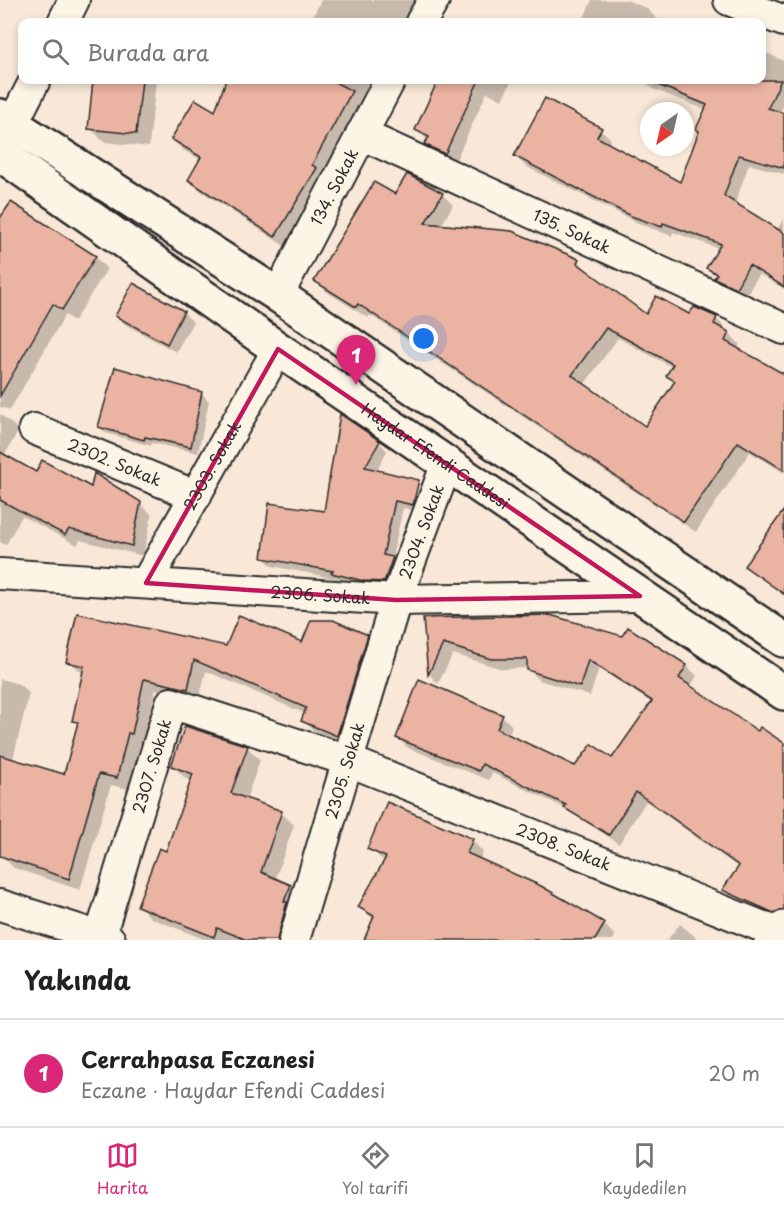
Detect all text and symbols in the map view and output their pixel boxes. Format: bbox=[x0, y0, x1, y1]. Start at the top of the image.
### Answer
search box bbox=[18, 18, 766, 84]
icon: search bbox=[39, 35, 72, 68]
text: Burada ara bbox=[87, 35, 209, 68]
north arrow bbox=[640, 102, 694, 156]
street label: 134. Sokak bbox=[304, 144, 363, 229]
street label: 135. Sokak bbox=[529, 202, 615, 259]
your location bbox=[409, 324, 438, 353]
pin: 1 bbox=[336, 336, 376, 385]
street label: Haydar Efendi Caddesi bbox=[357, 396, 515, 514]
street label: 2303. Sokak bbox=[177, 416, 246, 514]
street label: 2302. Sokak bbox=[64, 431, 165, 491]
street label: 2304. Sokak bbox=[392, 480, 449, 582]
street label: 2306. Sokak bbox=[270, 579, 371, 609]
street label: 2307. Sokak bbox=[125, 715, 177, 816]
street label: 2305. Sokak bbox=[318, 719, 370, 821]
street label: 2308. Sokak bbox=[513, 816, 615, 876]
text: Yakında bbox=[24, 960, 131, 999]
text: Cerrahpasa Eczanesi bbox=[81, 1042, 315, 1075]
text: 1 bbox=[39, 1058, 48, 1088]
text: 20 m bbox=[708, 1058, 760, 1088]
text: Eczane · Haydar Efendi Caddesi bbox=[81, 1075, 385, 1105]
tab: Harita bbox=[97, 1139, 148, 1199]
tab: Yol tarifi bbox=[342, 1139, 408, 1199]
tab: Kaydedilen bbox=[602, 1139, 687, 1199]

